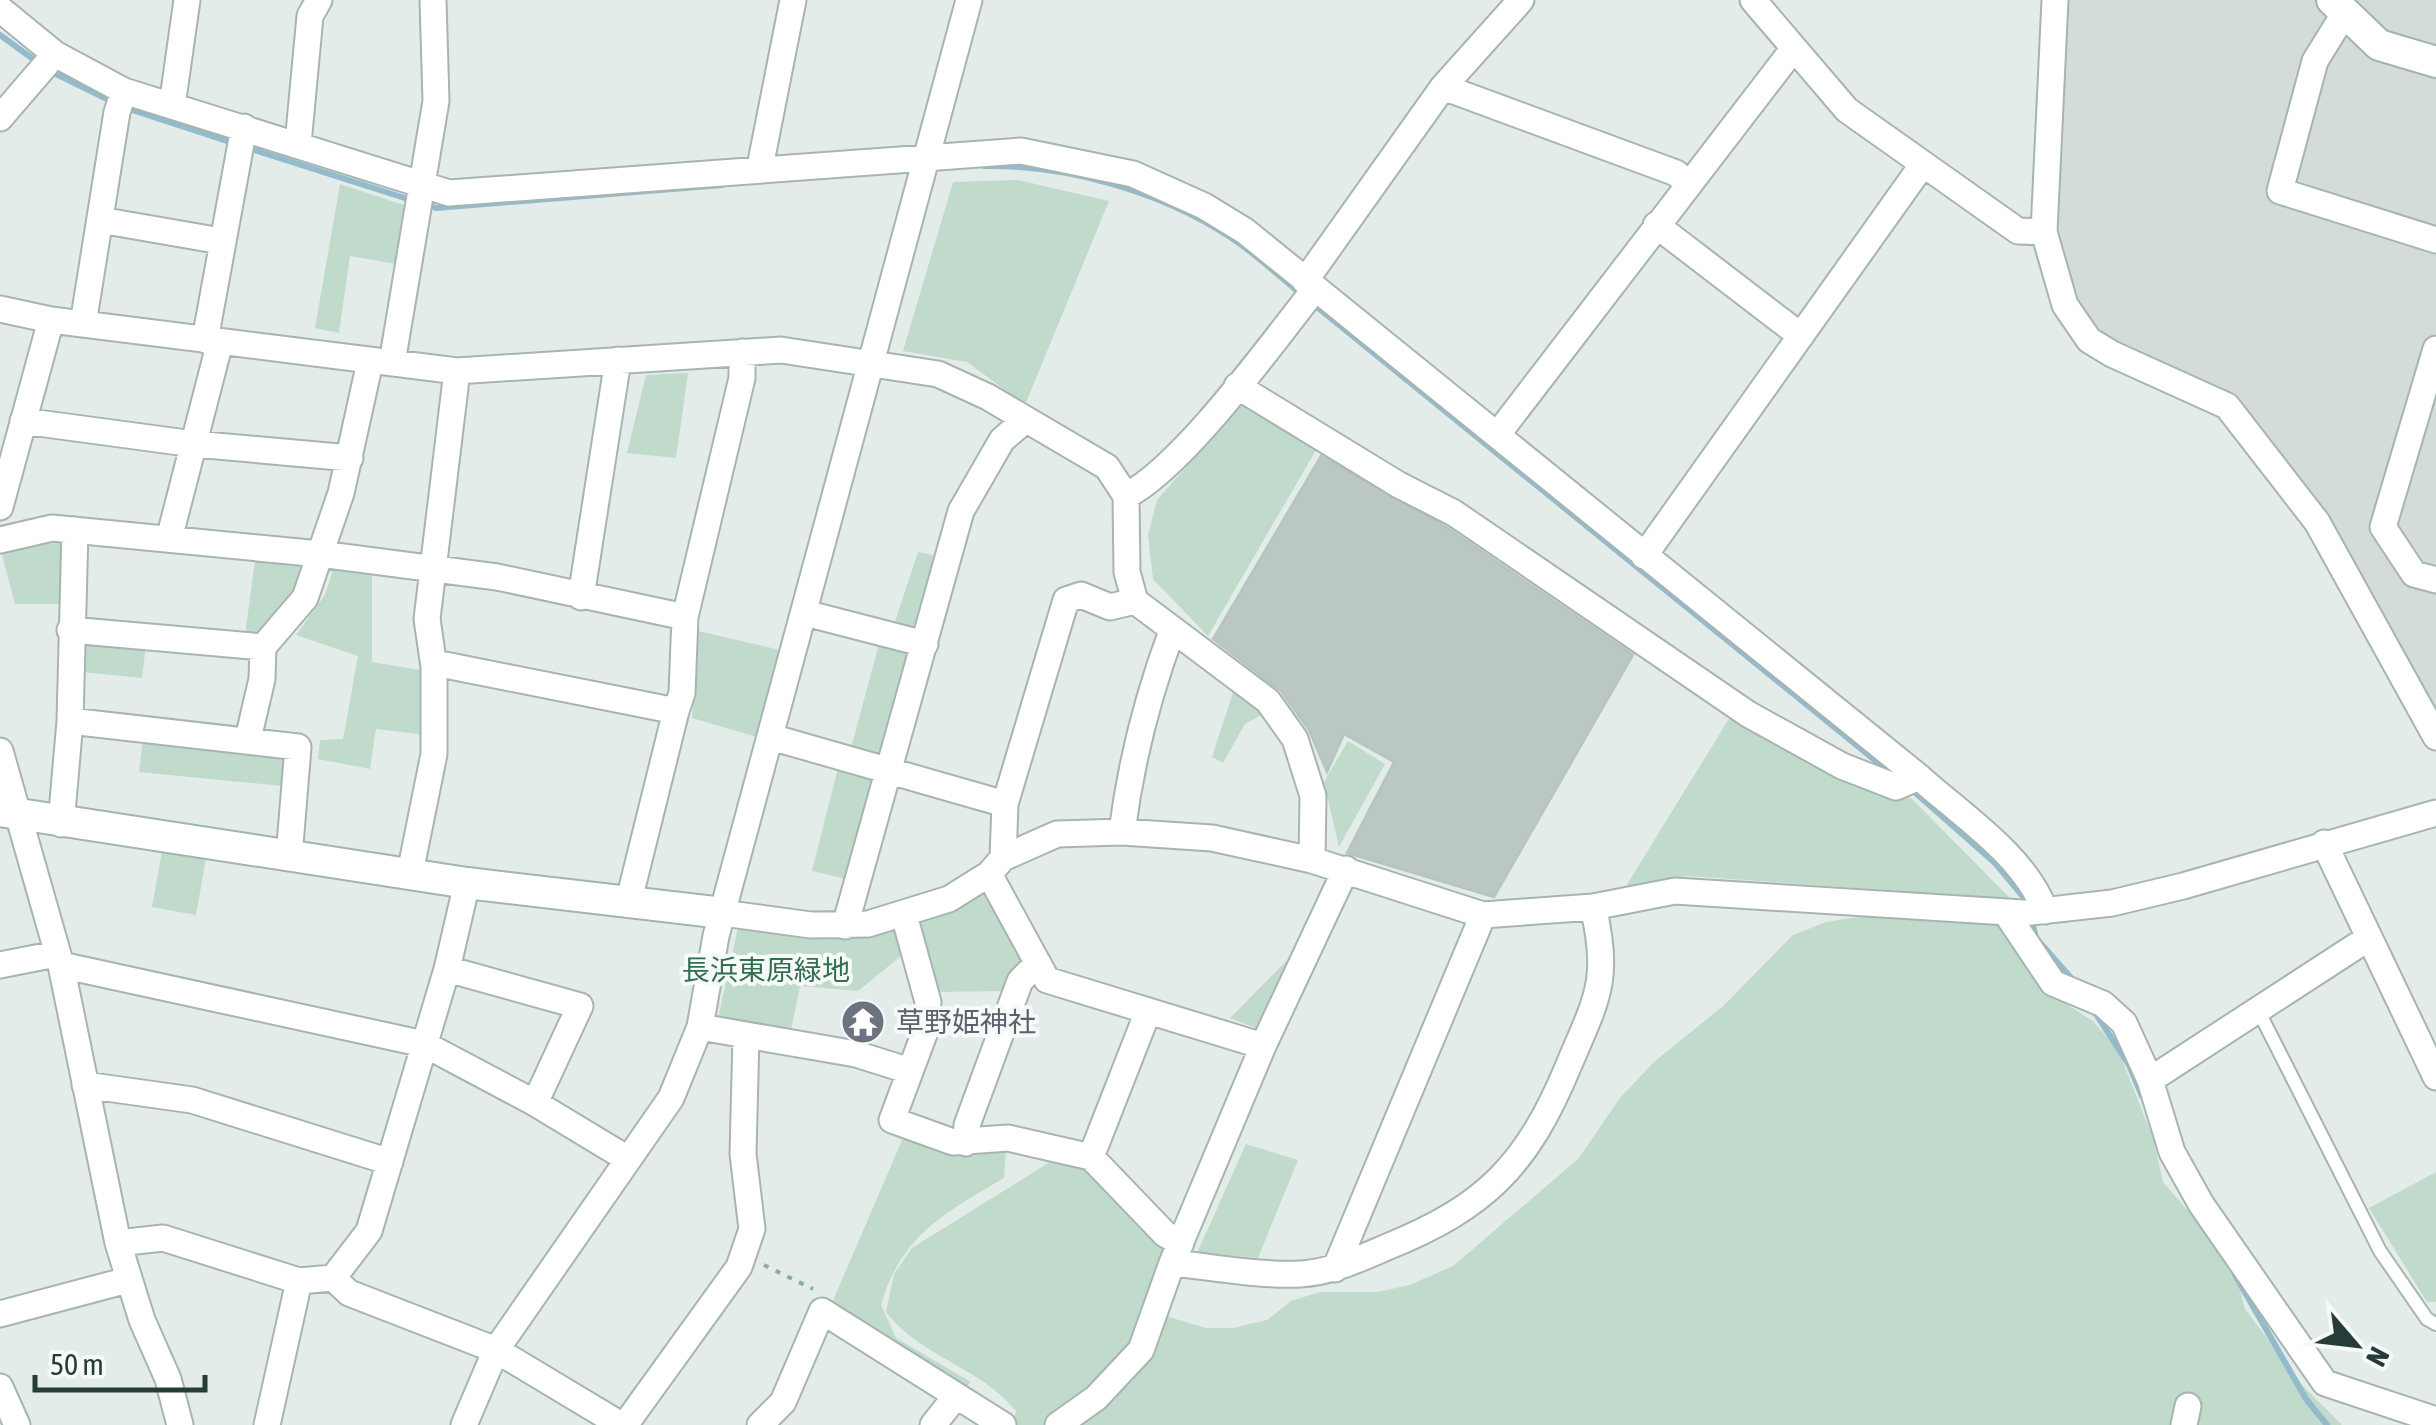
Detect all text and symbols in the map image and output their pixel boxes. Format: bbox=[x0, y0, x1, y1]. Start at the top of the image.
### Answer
park label: 長浜東原緑地 bbox=[682, 954, 850, 986]
temple icon: 草野姫神社 bbox=[840, 999, 886, 1045]
place label: 草野姫神社 bbox=[896, 1006, 1036, 1038]
north arrow bbox=[2306, 1295, 2406, 1395]
scale bar bbox=[35, 1330, 205, 1392]
text: N bbox=[2360, 1342, 2396, 1372]
text: 50 m bbox=[50, 1347, 104, 1381]

